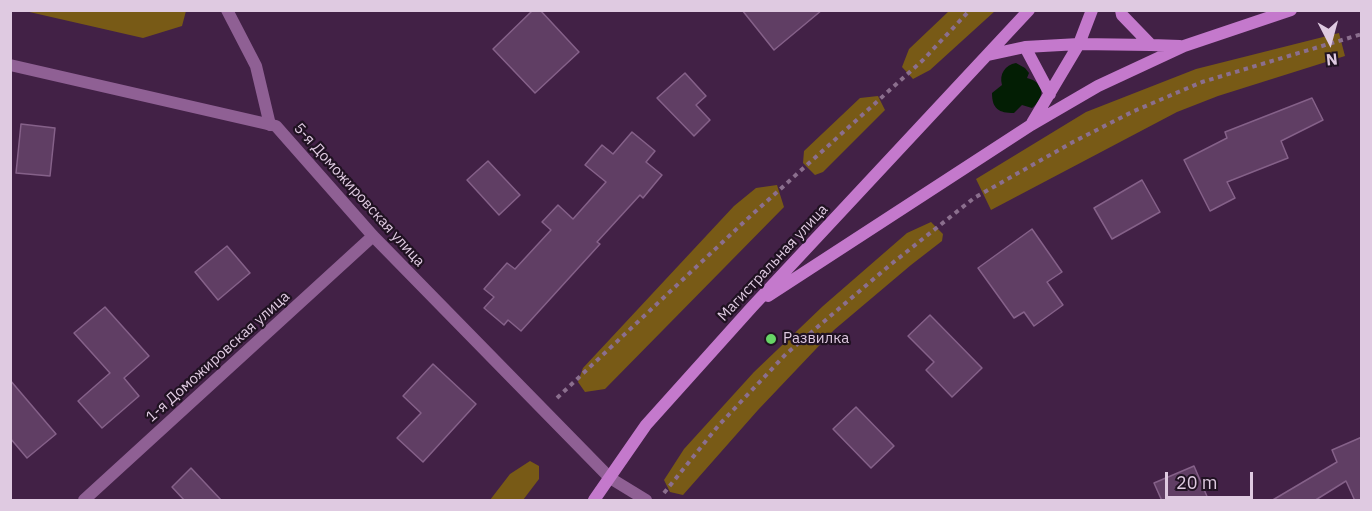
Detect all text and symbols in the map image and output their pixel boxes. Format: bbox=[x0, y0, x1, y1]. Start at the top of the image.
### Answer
north arrow bbox=[1300, 12, 1360, 72]
text: N bbox=[1325, 49, 1339, 70]
street label: 5-я Доможировская улица bbox=[290, 120, 428, 270]
street label: Магистральная улица bbox=[714, 201, 832, 325]
street label: 1-я Доможировская улица bbox=[143, 288, 293, 426]
place label: Развилка bbox=[783, 330, 849, 348]
marker: Развилка bbox=[764, 332, 778, 346]
scale bar bbox=[1168, 460, 1256, 498]
text: 20 m bbox=[1176, 471, 1218, 494]

